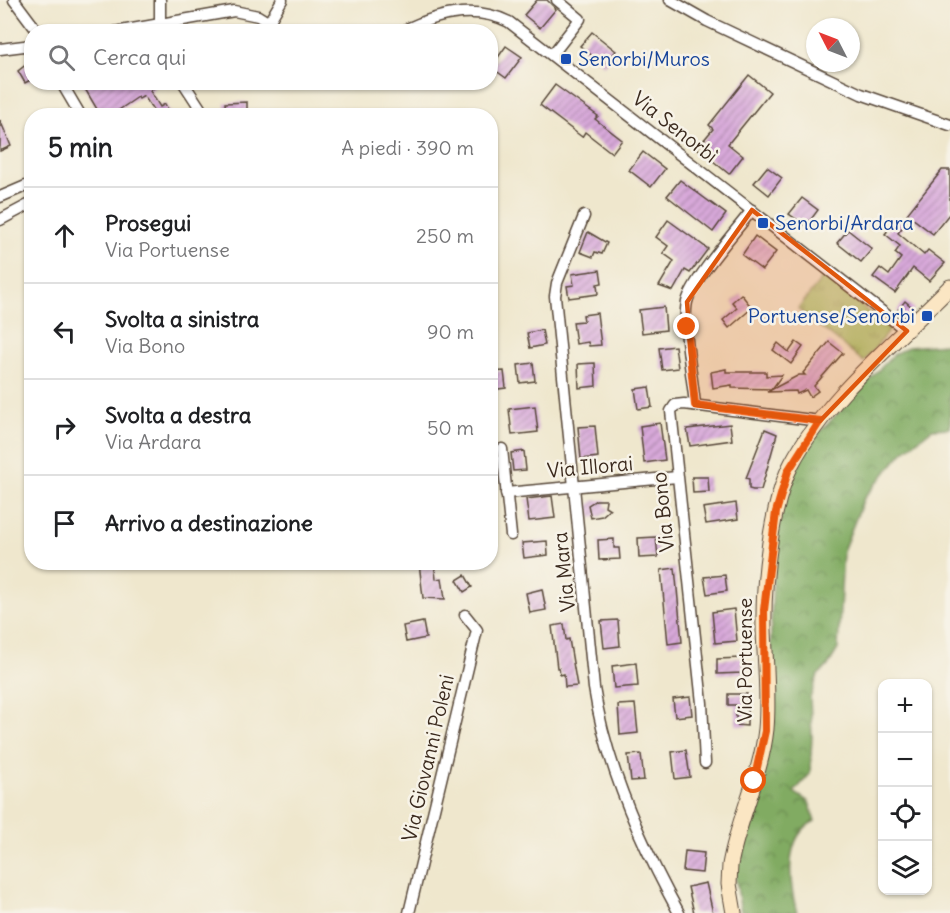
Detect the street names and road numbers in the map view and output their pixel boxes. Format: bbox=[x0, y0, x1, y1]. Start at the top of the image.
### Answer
street label: Via Senorbì bbox=[628, 85, 723, 168]
street label: Via Illorai bbox=[546, 450, 634, 483]
street label: Via Bono bbox=[646, 471, 679, 553]
street label: Via Mara bbox=[547, 531, 580, 613]
street label: Via Portuense bbox=[732, 598, 757, 722]
street label: Via Giovanni Poleni bbox=[396, 672, 459, 844]

